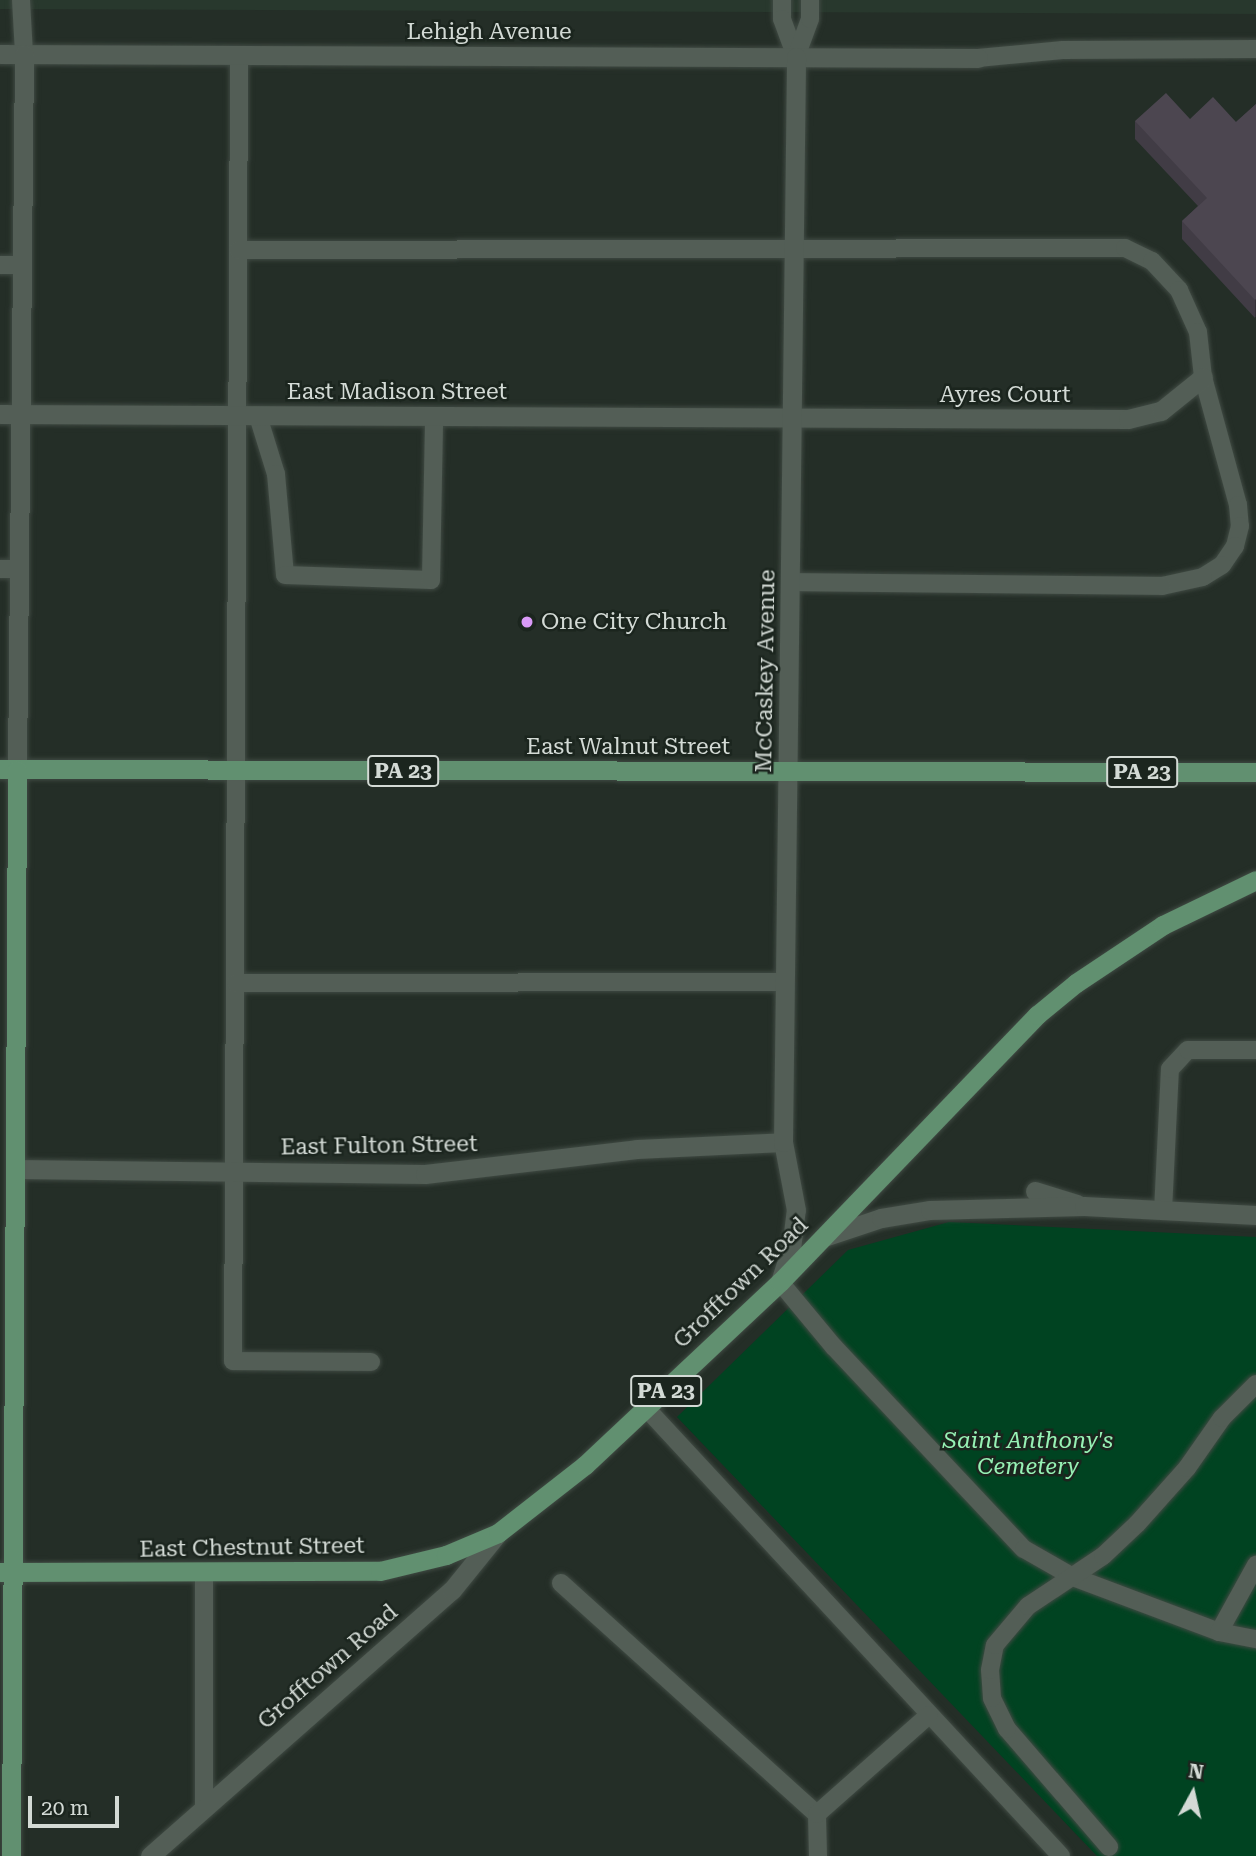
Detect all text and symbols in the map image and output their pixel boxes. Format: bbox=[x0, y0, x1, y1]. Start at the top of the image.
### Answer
street label: Lehigh Avenue bbox=[406, 18, 572, 46]
street label: East Madison Street bbox=[287, 378, 507, 406]
street label: Ayres Court bbox=[939, 381, 1071, 409]
street label: McCaskey Avenue bbox=[750, 569, 782, 773]
place label: One City Church bbox=[541, 608, 727, 636]
marker: One City Church bbox=[519, 614, 535, 630]
street label: East Walnut Street bbox=[526, 733, 730, 761]
road number: PA 23 bbox=[366, 754, 440, 788]
road number: PA 23 bbox=[1105, 754, 1179, 790]
street label: East Fulton Street bbox=[280, 1130, 478, 1162]
street label: Grofftown Road bbox=[668, 1212, 814, 1354]
road number: PA 23 bbox=[629, 1374, 703, 1408]
park label: Saint Anthony's Cemetery bbox=[943, 1427, 1113, 1481]
street label: East Chestnut Street bbox=[139, 1532, 365, 1564]
street label: Grofftown Road bbox=[252, 1599, 404, 1735]
north arrow bbox=[1158, 1758, 1228, 1828]
text: N bbox=[1187, 1759, 1205, 1784]
scale bar bbox=[32, 1783, 122, 1827]
text: 20 m bbox=[41, 1796, 89, 1820]

